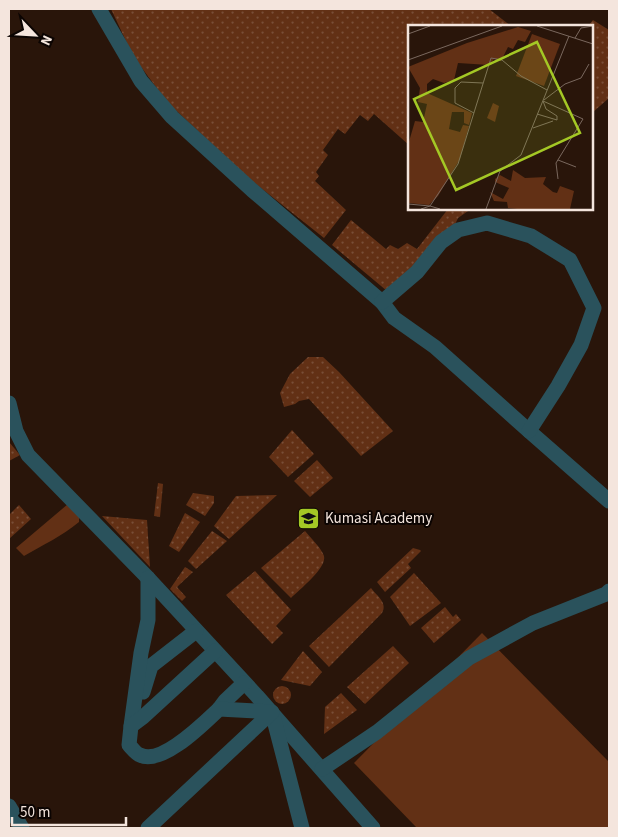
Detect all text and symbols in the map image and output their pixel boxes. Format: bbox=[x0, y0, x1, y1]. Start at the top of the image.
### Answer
north arrow bbox=[10, 10, 60, 60]
inset map bbox=[408, 25, 593, 210]
text: N bbox=[35, 32, 57, 49]
school or university icon: Kumasi Academy bbox=[297, 506, 321, 530]
place label: Kumasi Academy bbox=[325, 508, 432, 529]
scale bar bbox=[12, 794, 126, 826]
text: 50 m bbox=[20, 802, 50, 823]

